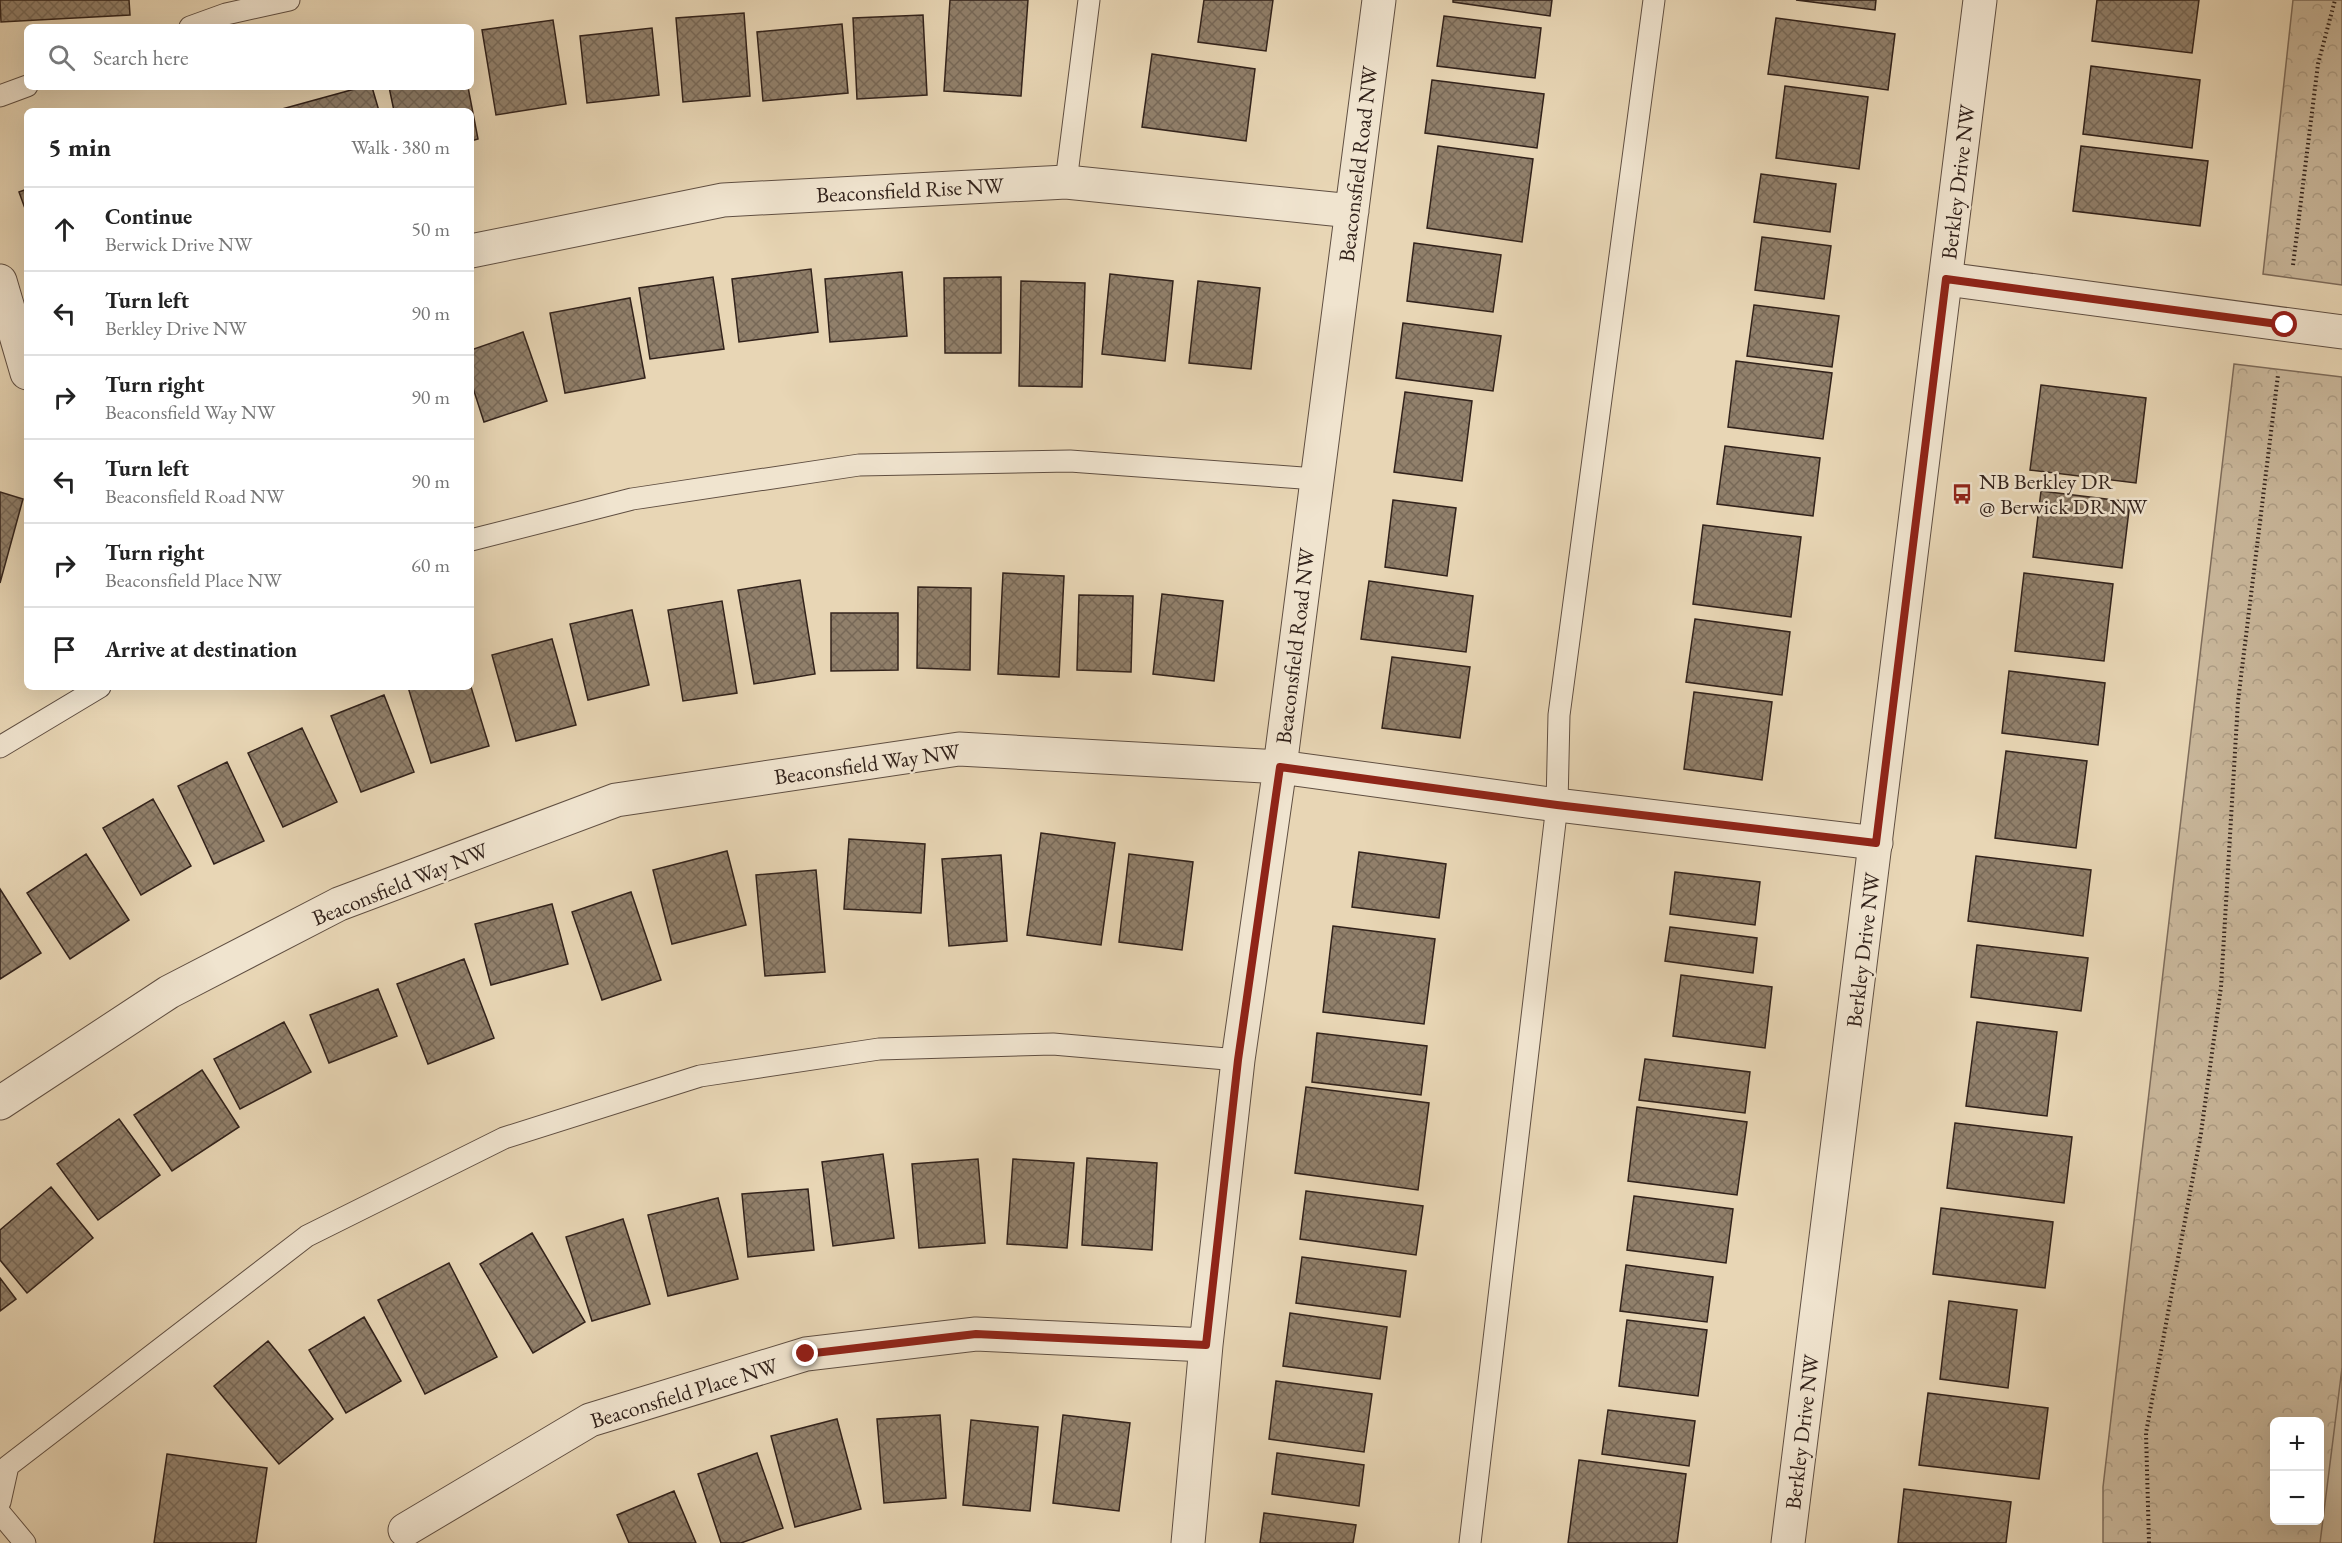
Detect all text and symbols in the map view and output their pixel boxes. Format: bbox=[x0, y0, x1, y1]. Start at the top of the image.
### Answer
search box bbox=[24, 24, 474, 90]
icon: search bbox=[45, 41, 78, 74]
text: Search here bbox=[93, 43, 188, 72]
street label: Beaconsfield Road NW bbox=[1332, 64, 1385, 264]
street label: Berkley Drive NW bbox=[1934, 102, 1982, 261]
text: 5 min bbox=[48, 130, 111, 164]
text: Walk · 380 m bbox=[351, 134, 450, 160]
street label: Beaconsfield Rise NW bbox=[815, 171, 1005, 209]
text: Continue bbox=[105, 202, 192, 231]
icon: ahead bbox=[48, 213, 81, 246]
text: 50 m bbox=[411, 216, 450, 242]
text: Berwick Drive NW bbox=[105, 231, 252, 257]
text: Turn left bbox=[105, 286, 189, 315]
icon: left bbox=[48, 297, 81, 330]
text: 90 m bbox=[411, 300, 450, 326]
route start bbox=[2271, 311, 2297, 337]
text: Berkley Drive NW bbox=[105, 315, 247, 341]
text: Turn right bbox=[105, 370, 204, 399]
icon: right bbox=[48, 381, 81, 414]
text: 90 m bbox=[411, 384, 450, 410]
text: Beaconsfield Way NW bbox=[105, 399, 275, 425]
text: Turn left bbox=[105, 454, 189, 483]
icon: left bbox=[48, 465, 81, 498]
place label: NB Berkley DR @ Berwick DR NW bbox=[1979, 467, 2148, 521]
text: 90 m bbox=[411, 468, 450, 494]
bus stop icon: NB Berkley DR @ Berwick DR NW bbox=[1950, 482, 1974, 506]
text: Beaconsfield Road NW bbox=[105, 483, 284, 509]
text: Turn right bbox=[105, 538, 204, 567]
street label: Beaconsfield Road NW bbox=[1269, 546, 1322, 746]
icon: right bbox=[48, 549, 81, 582]
text: 60 m bbox=[411, 552, 450, 578]
text: Beaconsfield Place NW bbox=[105, 567, 282, 593]
icon: arrive bbox=[48, 633, 81, 666]
text: Arrive at destination bbox=[105, 635, 297, 664]
street label: Beaconsfield Way NW bbox=[772, 736, 963, 791]
street label: Beaconsfield Way NW bbox=[308, 835, 493, 933]
street label: Berkley Drive NW bbox=[1839, 870, 1887, 1029]
route end bbox=[792, 1340, 818, 1366]
street label: Beaconsfield Place NW bbox=[587, 1350, 782, 1435]
street label: Berkley Drive NW bbox=[1778, 1352, 1826, 1511]
map controls bbox=[2270, 1417, 2324, 1525]
button: + bbox=[2270, 1417, 2324, 1471]
button: − bbox=[2270, 1471, 2324, 1525]

